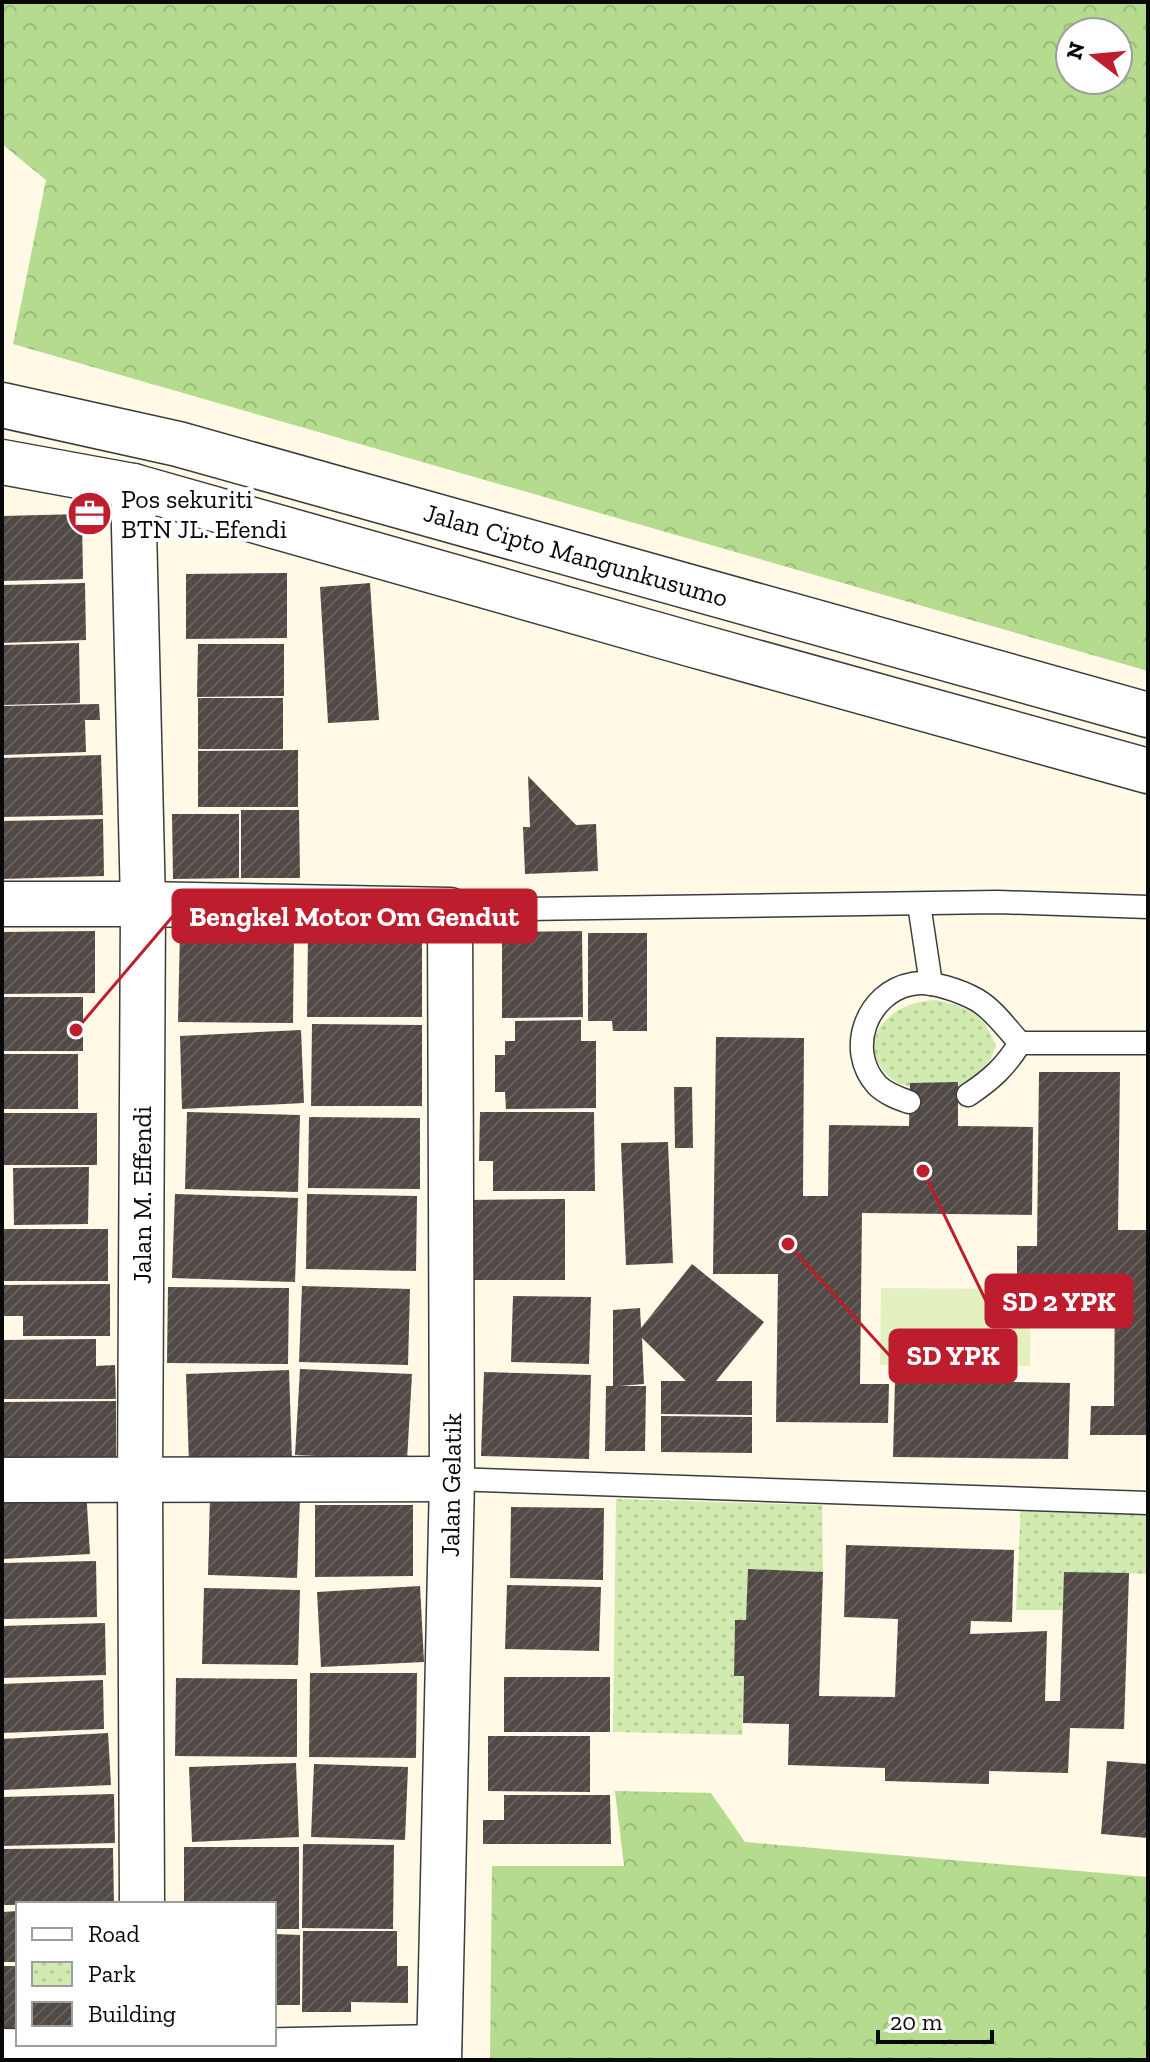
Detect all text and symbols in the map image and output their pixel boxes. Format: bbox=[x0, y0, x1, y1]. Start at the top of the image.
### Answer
north arrow bbox=[1054, 16, 1134, 96]
text: N bbox=[1060, 39, 1091, 62]
place label: Pos sekuriti BTN JL. Efendi bbox=[121, 483, 287, 545]
office icon: Pos sekuriti BTN JL. Efendi bbox=[66, 490, 114, 538]
street label: Jalan Cipto Mangunkusumo bbox=[420, 496, 732, 614]
callout: Bengkel Motor Om Gendut bbox=[173, 890, 536, 942]
text: Bengkel Motor Om Gendut bbox=[189, 900, 520, 933]
street label: Jalan M. Effendi bbox=[126, 1106, 158, 1284]
callout: SD 2 YPK bbox=[986, 1275, 1132, 1327]
text: SD 2 YPK bbox=[1002, 1285, 1116, 1318]
callout: SD YPK bbox=[890, 1330, 1016, 1382]
text: SD YPK bbox=[906, 1339, 1000, 1372]
street label: Jalan Gelatik bbox=[434, 1412, 468, 1557]
legend bbox=[16, 1902, 276, 2046]
text: Road bbox=[88, 1919, 140, 1948]
text: Park bbox=[88, 1959, 136, 1988]
scale bar bbox=[878, 1994, 992, 2044]
text: Building bbox=[88, 1999, 176, 2028]
text: 20 m bbox=[890, 2007, 943, 2036]

